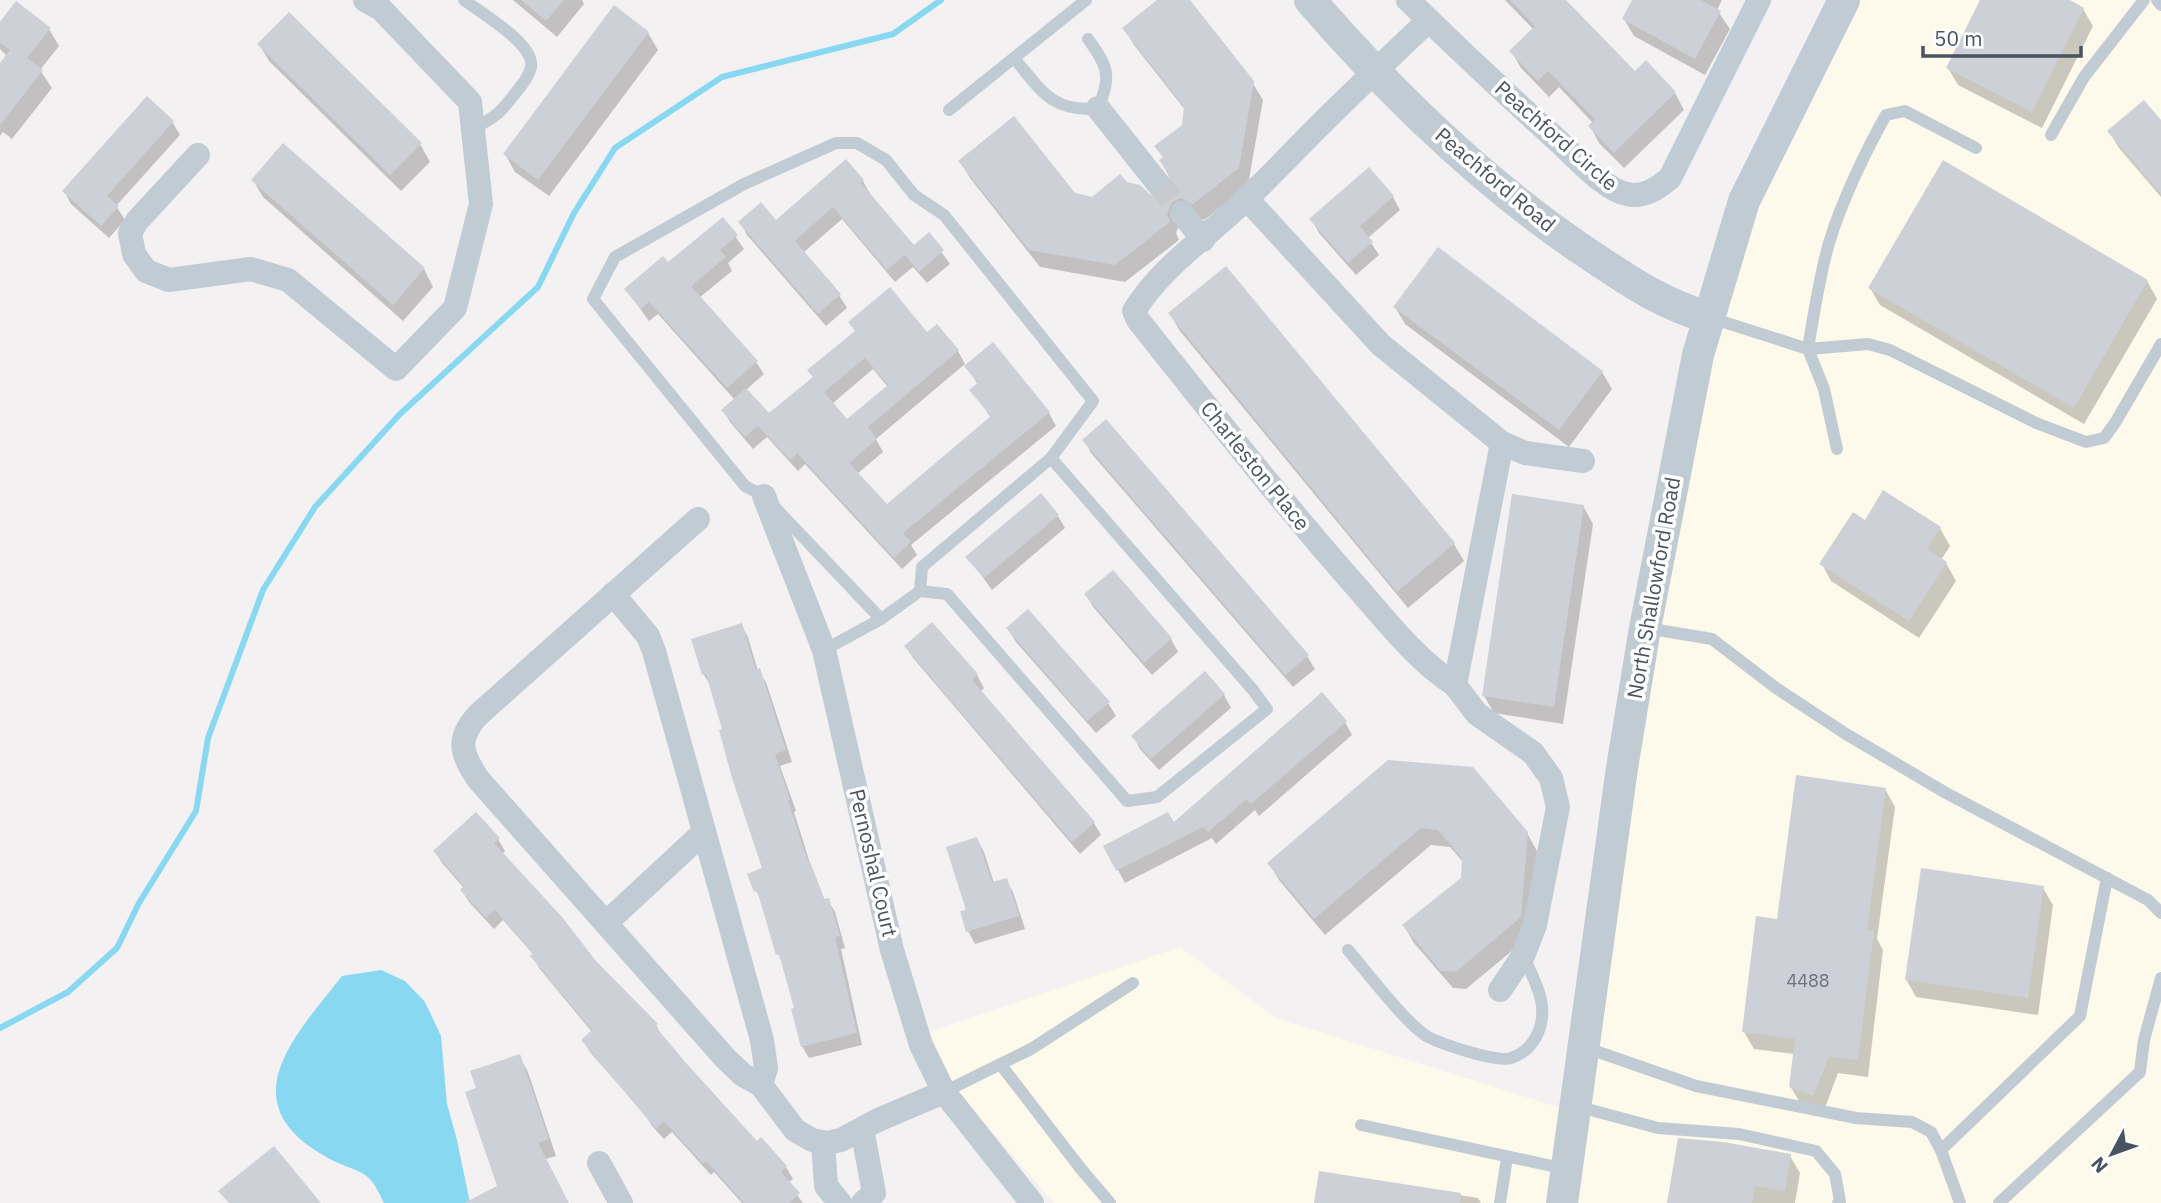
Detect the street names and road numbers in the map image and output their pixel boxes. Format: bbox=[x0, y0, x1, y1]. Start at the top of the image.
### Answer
street label: Peachford Circle bbox=[1489, 74, 1624, 196]
street label: Peachford Road bbox=[1430, 121, 1562, 238]
street label: Charleston Place bbox=[1195, 395, 1317, 536]
street label: North Shallowford Road bbox=[1620, 475, 1686, 701]
street label: Pernoshal Court bbox=[843, 786, 905, 940]

